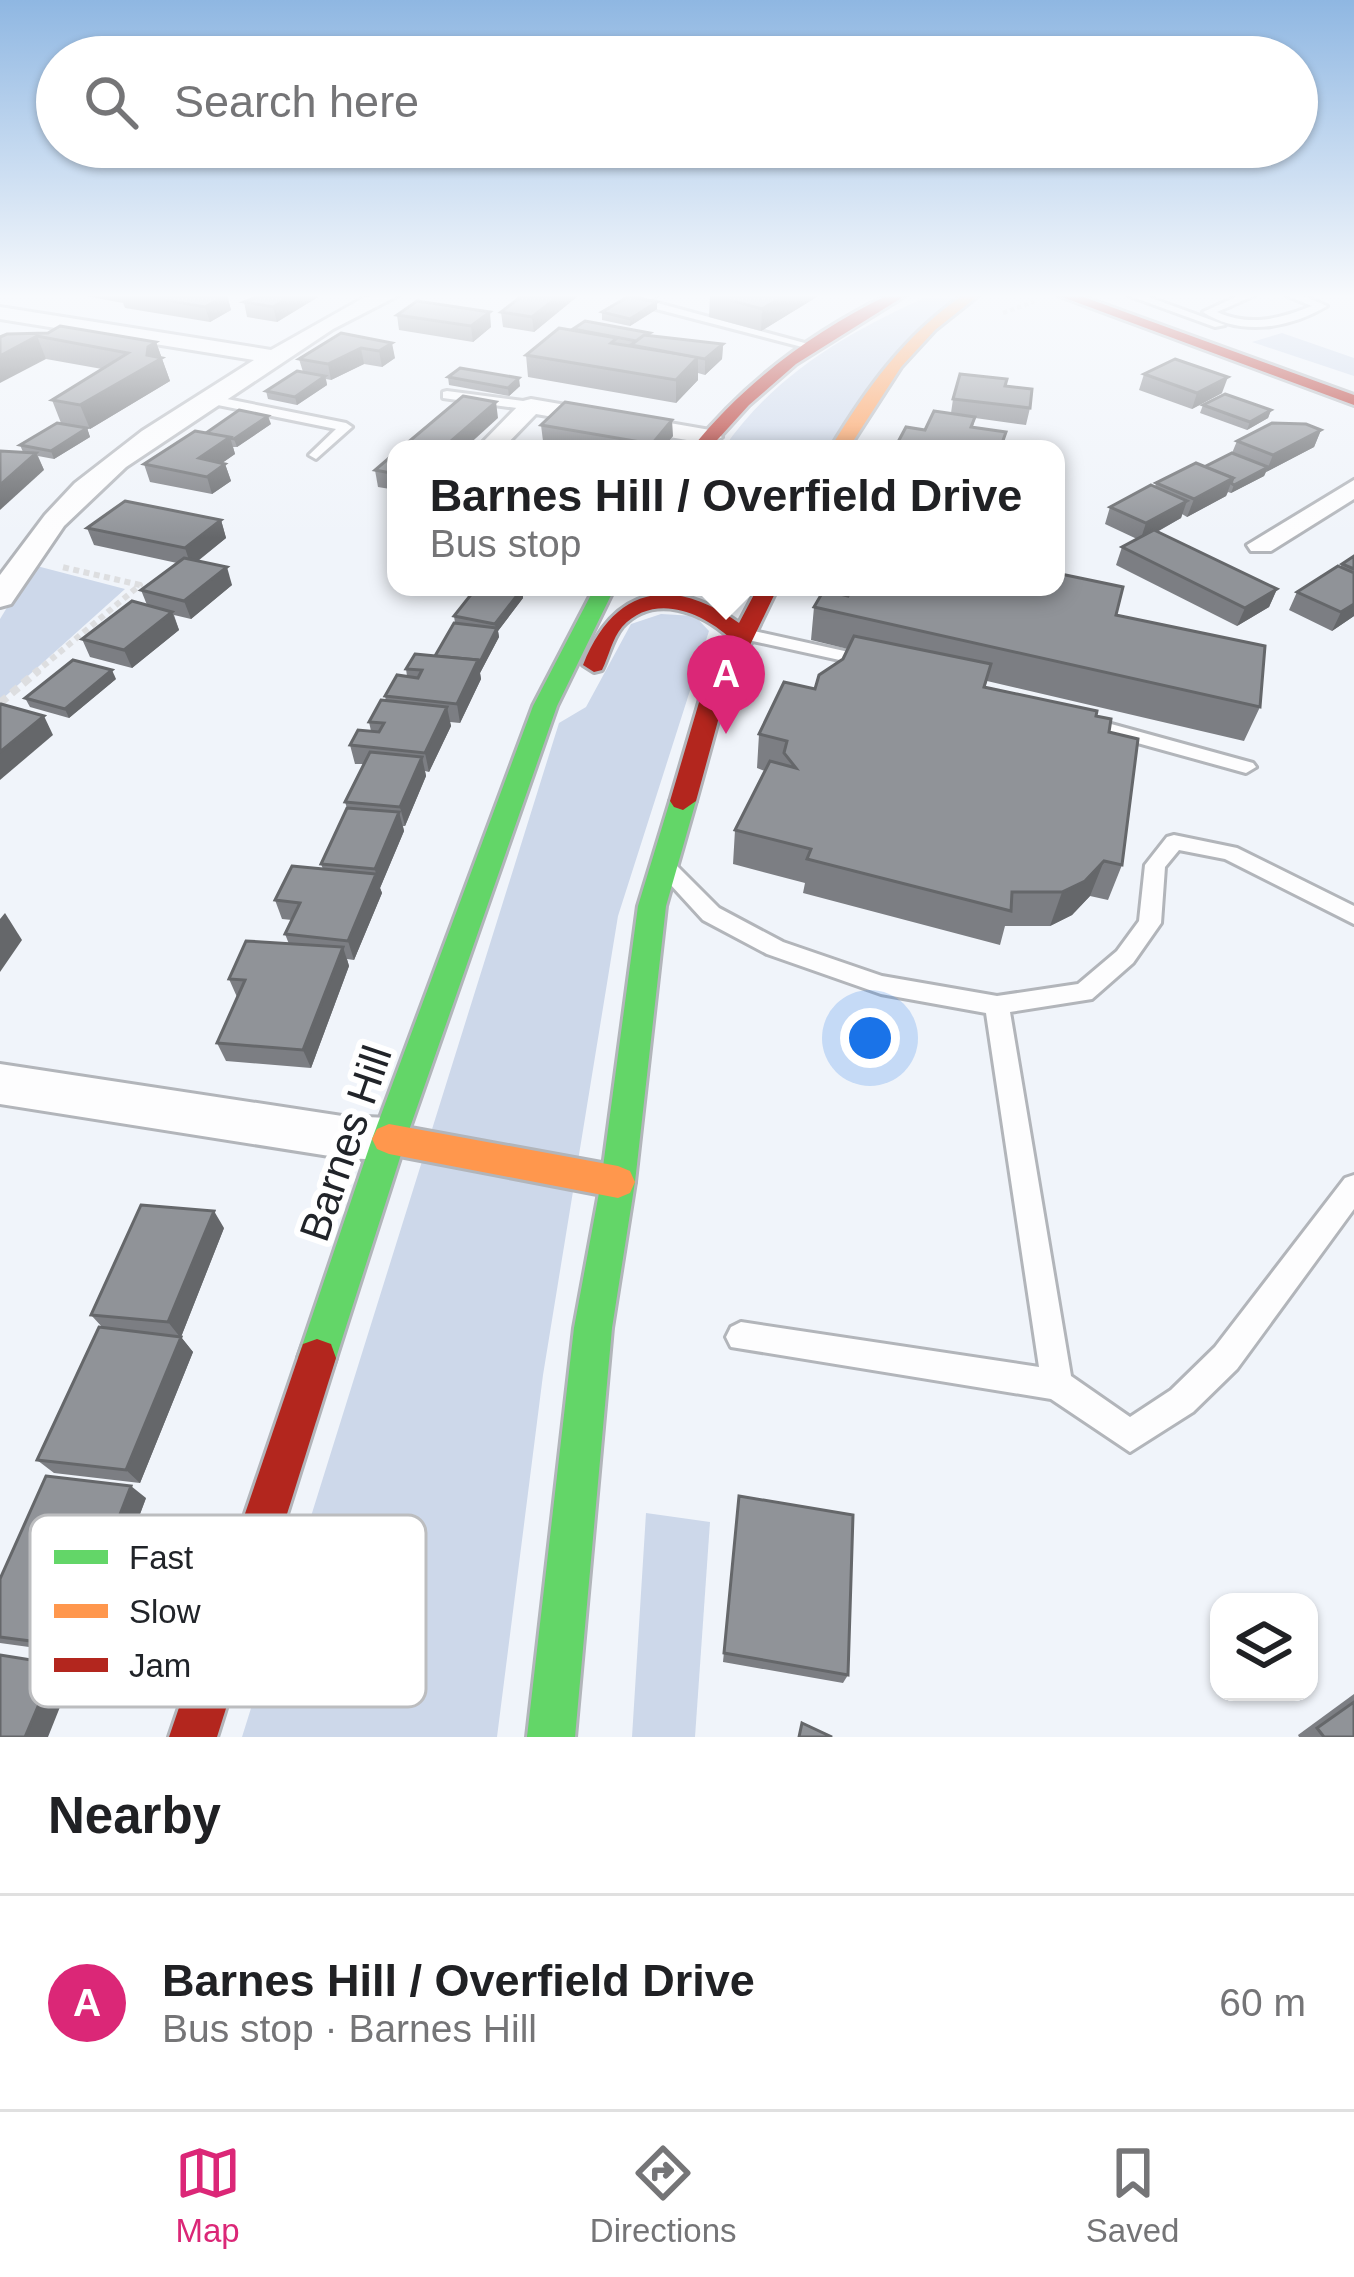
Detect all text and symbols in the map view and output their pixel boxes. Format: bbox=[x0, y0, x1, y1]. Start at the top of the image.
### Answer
search box bbox=[36, 36, 1318, 168]
icon: search bbox=[78, 69, 144, 135]
text: Search here bbox=[174, 76, 419, 127]
popup bbox=[387, 440, 1065, 596]
text: Barnes Hill / Overfield Drive bbox=[430, 470, 1022, 521]
text: Bus stop bbox=[430, 522, 581, 565]
pin: A bbox=[687, 635, 765, 734]
your location bbox=[840, 1008, 900, 1068]
street label: Barnes Hill bbox=[290, 1040, 401, 1247]
legend bbox=[30, 1515, 426, 1707]
text: Fast bbox=[129, 1539, 193, 1576]
text: Slow bbox=[129, 1593, 201, 1630]
map controls bbox=[1210, 1593, 1318, 1701]
button: layers bbox=[1210, 1593, 1318, 1701]
text: Jam bbox=[129, 1647, 191, 1684]
text: Nearby bbox=[48, 1787, 221, 1844]
text: Barnes Hill / Overfield Drive bbox=[162, 1955, 755, 2006]
text: A bbox=[73, 1981, 101, 2024]
text: 60 m bbox=[1219, 1981, 1306, 2024]
text: Bus stop · Barnes Hill bbox=[162, 2007, 537, 2050]
tab: Map bbox=[175, 2140, 241, 2250]
tab: Directions bbox=[590, 2140, 737, 2250]
tab: Saved bbox=[1086, 2140, 1179, 2250]

